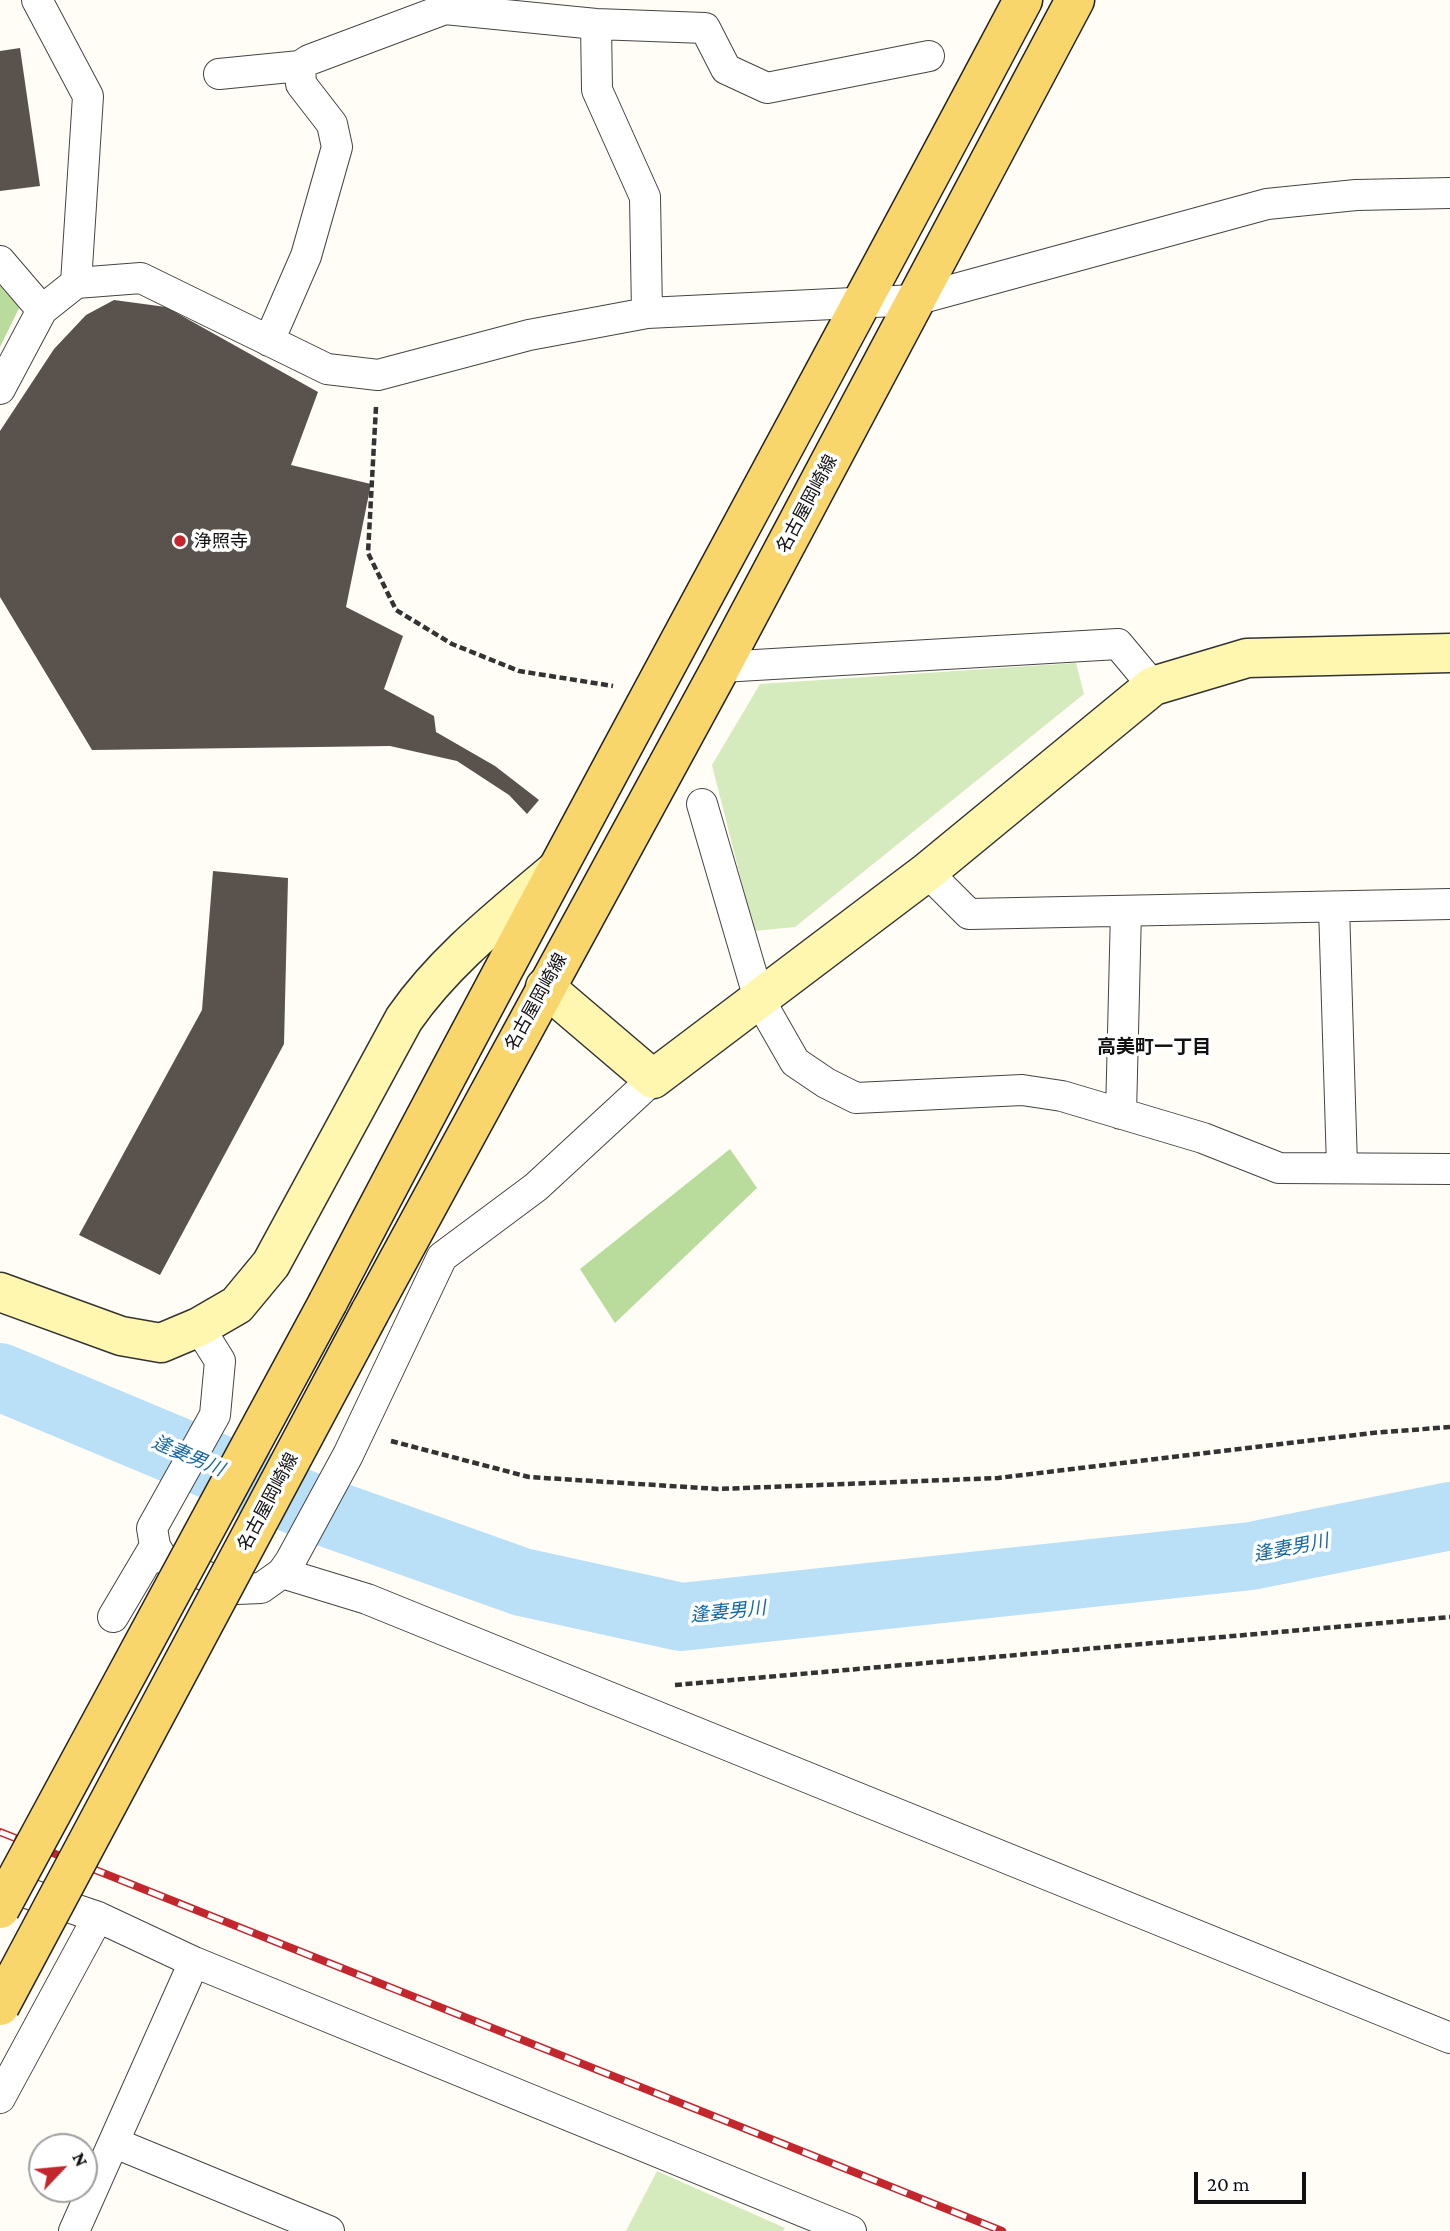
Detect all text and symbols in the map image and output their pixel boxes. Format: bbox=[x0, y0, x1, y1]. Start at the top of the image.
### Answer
street label: 名古屋岡崎線 bbox=[772, 451, 842, 557]
place label: 浄照寺 bbox=[194, 530, 248, 552]
marker: 浄照寺 bbox=[172, 533, 188, 549]
street label: 名古屋岡崎線 bbox=[500, 950, 572, 1054]
district label: 高美町一丁目 bbox=[1097, 1036, 1211, 1058]
water label: 逢妻男川 bbox=[149, 1431, 227, 1481]
street label: 名古屋岡崎線 bbox=[233, 1449, 303, 1555]
water label: 逢妻男川 bbox=[1252, 1530, 1330, 1566]
water label: 逢妻男川 bbox=[689, 1597, 767, 1627]
north arrow bbox=[28, 2133, 98, 2203]
text: N bbox=[68, 2149, 93, 2170]
scale bar bbox=[1198, 2158, 1310, 2202]
text: 20 m bbox=[1207, 2172, 1250, 2196]

